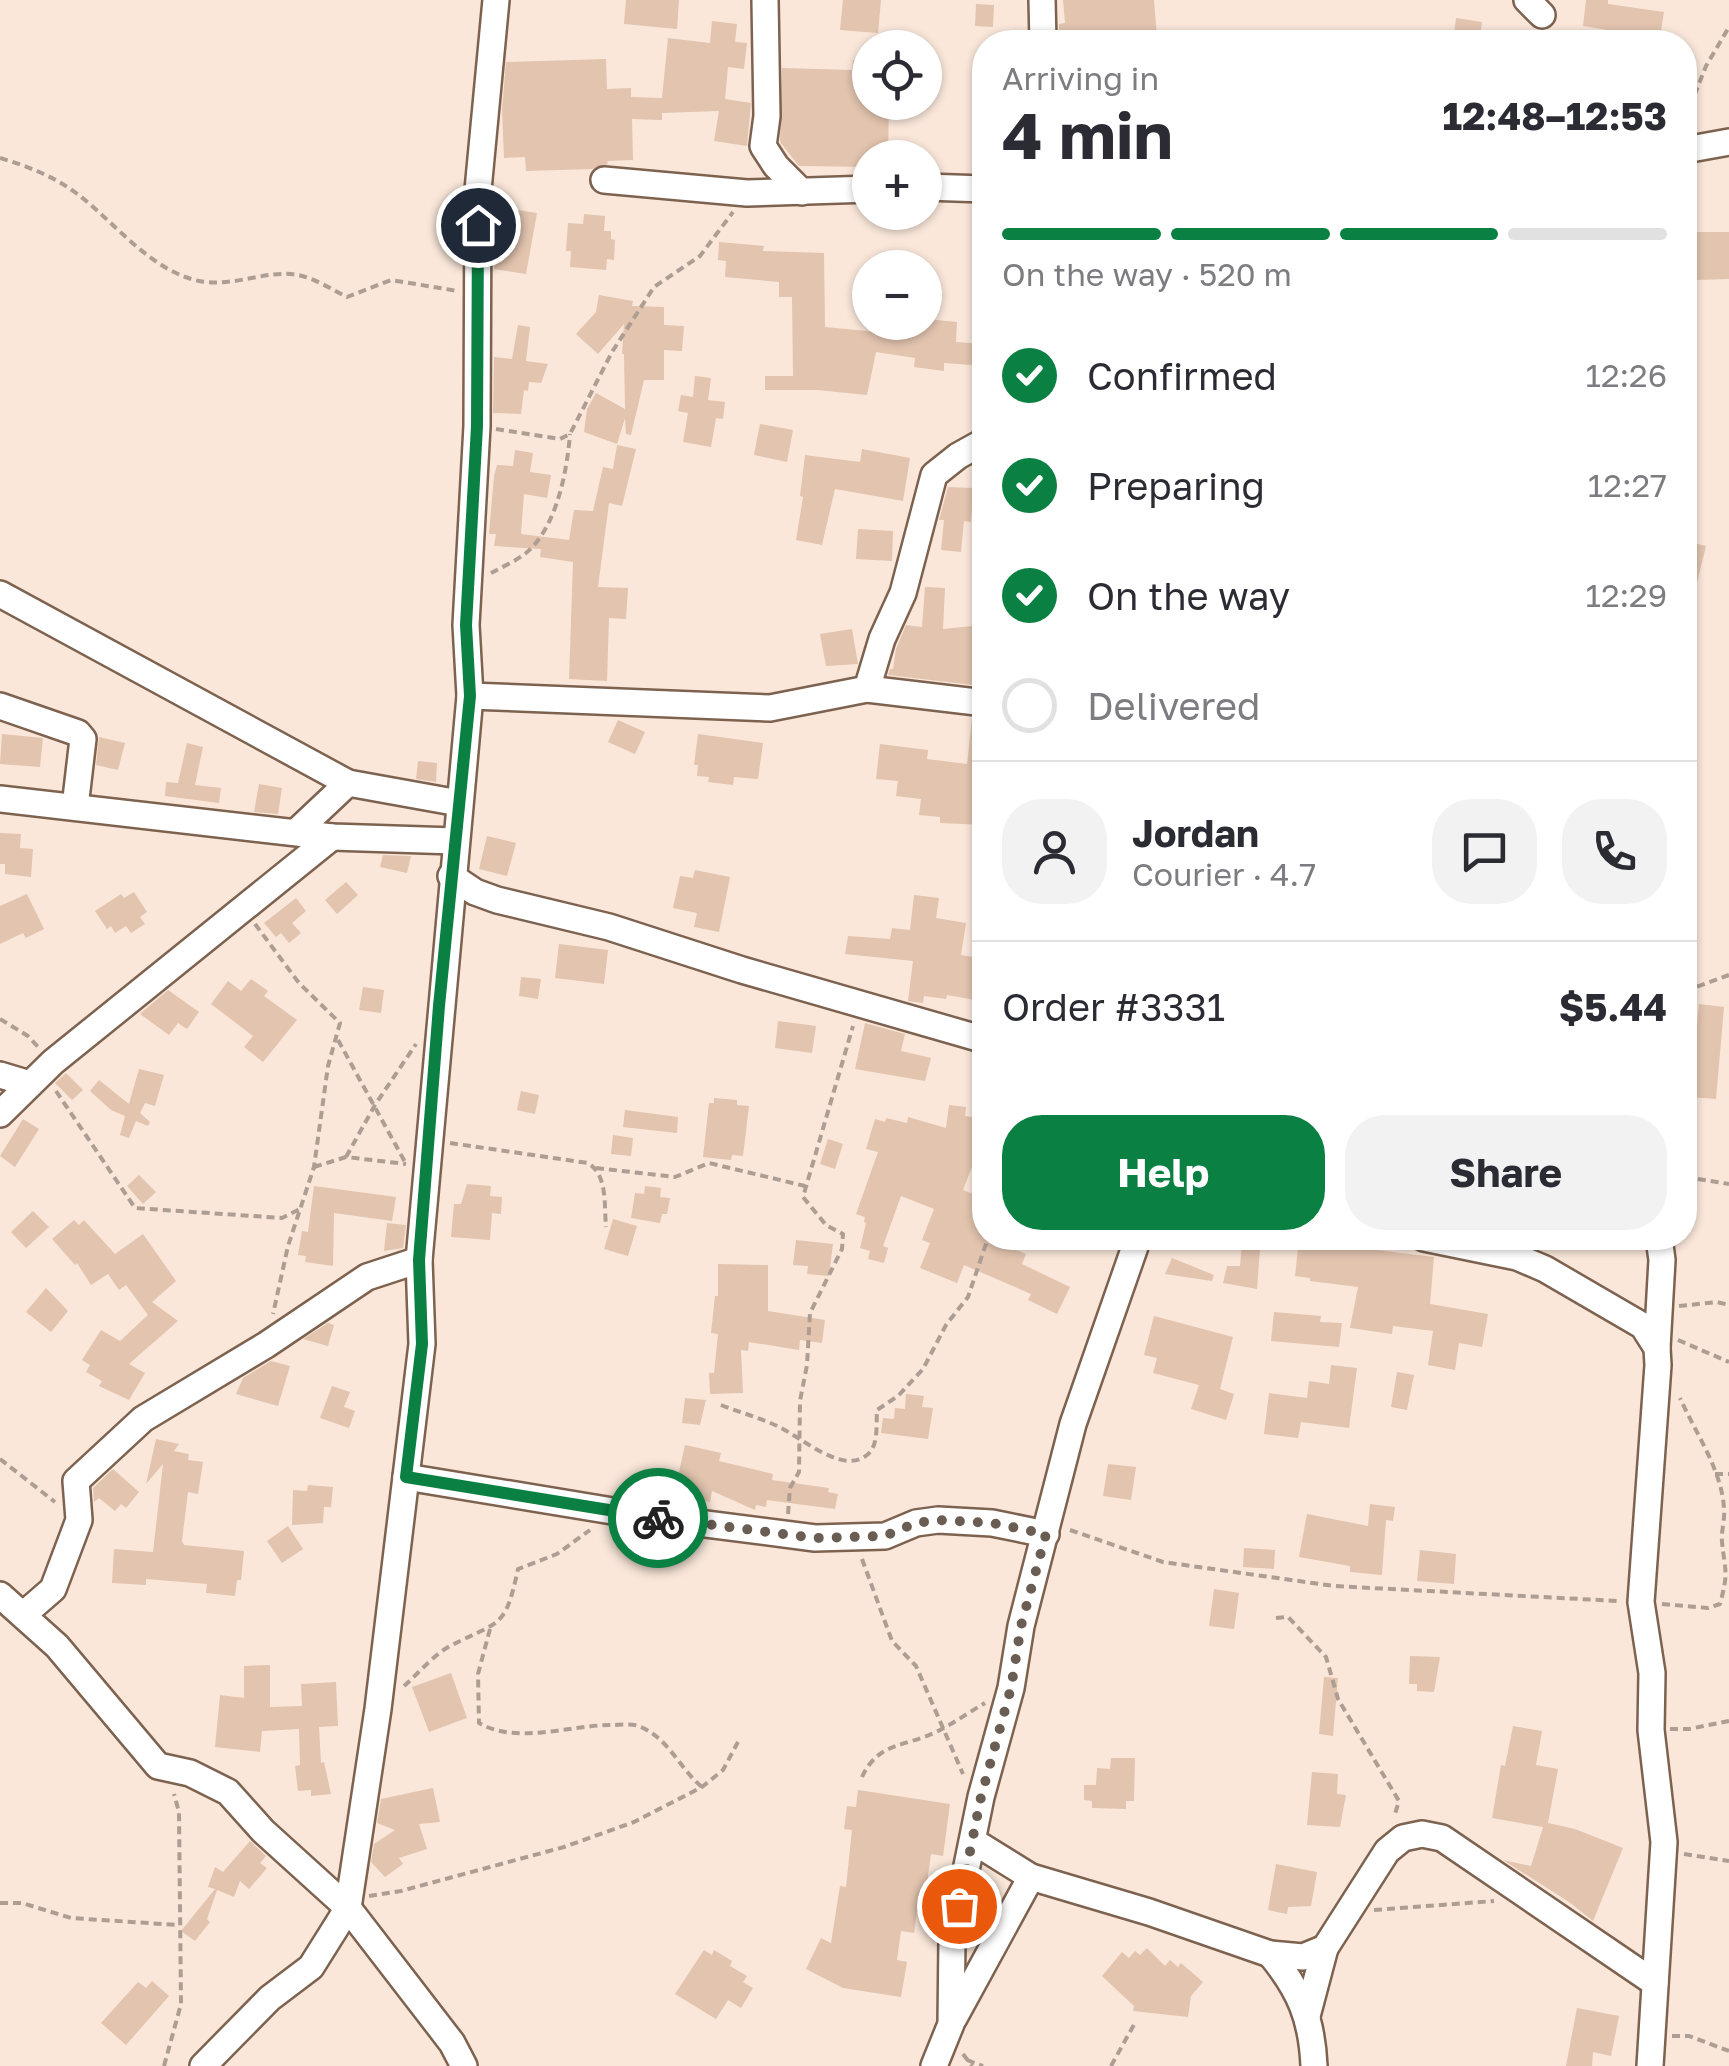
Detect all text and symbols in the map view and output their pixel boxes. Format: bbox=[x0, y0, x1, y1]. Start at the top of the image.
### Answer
map controls bbox=[852, 30, 942, 340]
button: locate bbox=[852, 30, 942, 120]
text: Arriving in bbox=[1002, 59, 1159, 97]
text: 12:48–12:53 bbox=[1443, 93, 1667, 138]
text: 4 min bbox=[1002, 95, 1173, 173]
button: + bbox=[852, 140, 942, 230]
pin bbox=[436, 183, 521, 268]
icon: home bbox=[451, 198, 506, 253]
button: − bbox=[852, 250, 942, 340]
text: On the way · 520 m bbox=[1002, 255, 1292, 293]
icon: check bbox=[1002, 348, 1057, 403]
text: Confirmed bbox=[1087, 353, 1277, 398]
text: 12:26 bbox=[1585, 356, 1667, 394]
icon: check bbox=[1002, 458, 1057, 513]
text: Preparing bbox=[1087, 463, 1265, 508]
text: 12:27 bbox=[1588, 466, 1667, 504]
icon: check bbox=[1002, 568, 1057, 623]
text: On the way bbox=[1087, 573, 1290, 618]
text: 12:29 bbox=[1585, 576, 1667, 614]
text: Delivered bbox=[1087, 683, 1260, 728]
button: person bbox=[1002, 799, 1107, 904]
button: chat bbox=[1432, 799, 1537, 904]
button: phone bbox=[1562, 799, 1667, 904]
text: Jordan bbox=[1132, 810, 1259, 855]
text: Courier · 4.7 bbox=[1132, 855, 1316, 893]
text: Order #3331 bbox=[1002, 984, 1225, 1029]
text: $5.44 bbox=[1559, 984, 1667, 1029]
button: Help bbox=[1002, 1115, 1325, 1230]
button: Share bbox=[1345, 1115, 1667, 1230]
courier bbox=[608, 1468, 708, 1568]
icon: bike bbox=[631, 1491, 686, 1546]
pin bbox=[917, 1864, 1002, 1949]
icon: bag bbox=[932, 1879, 987, 1934]

